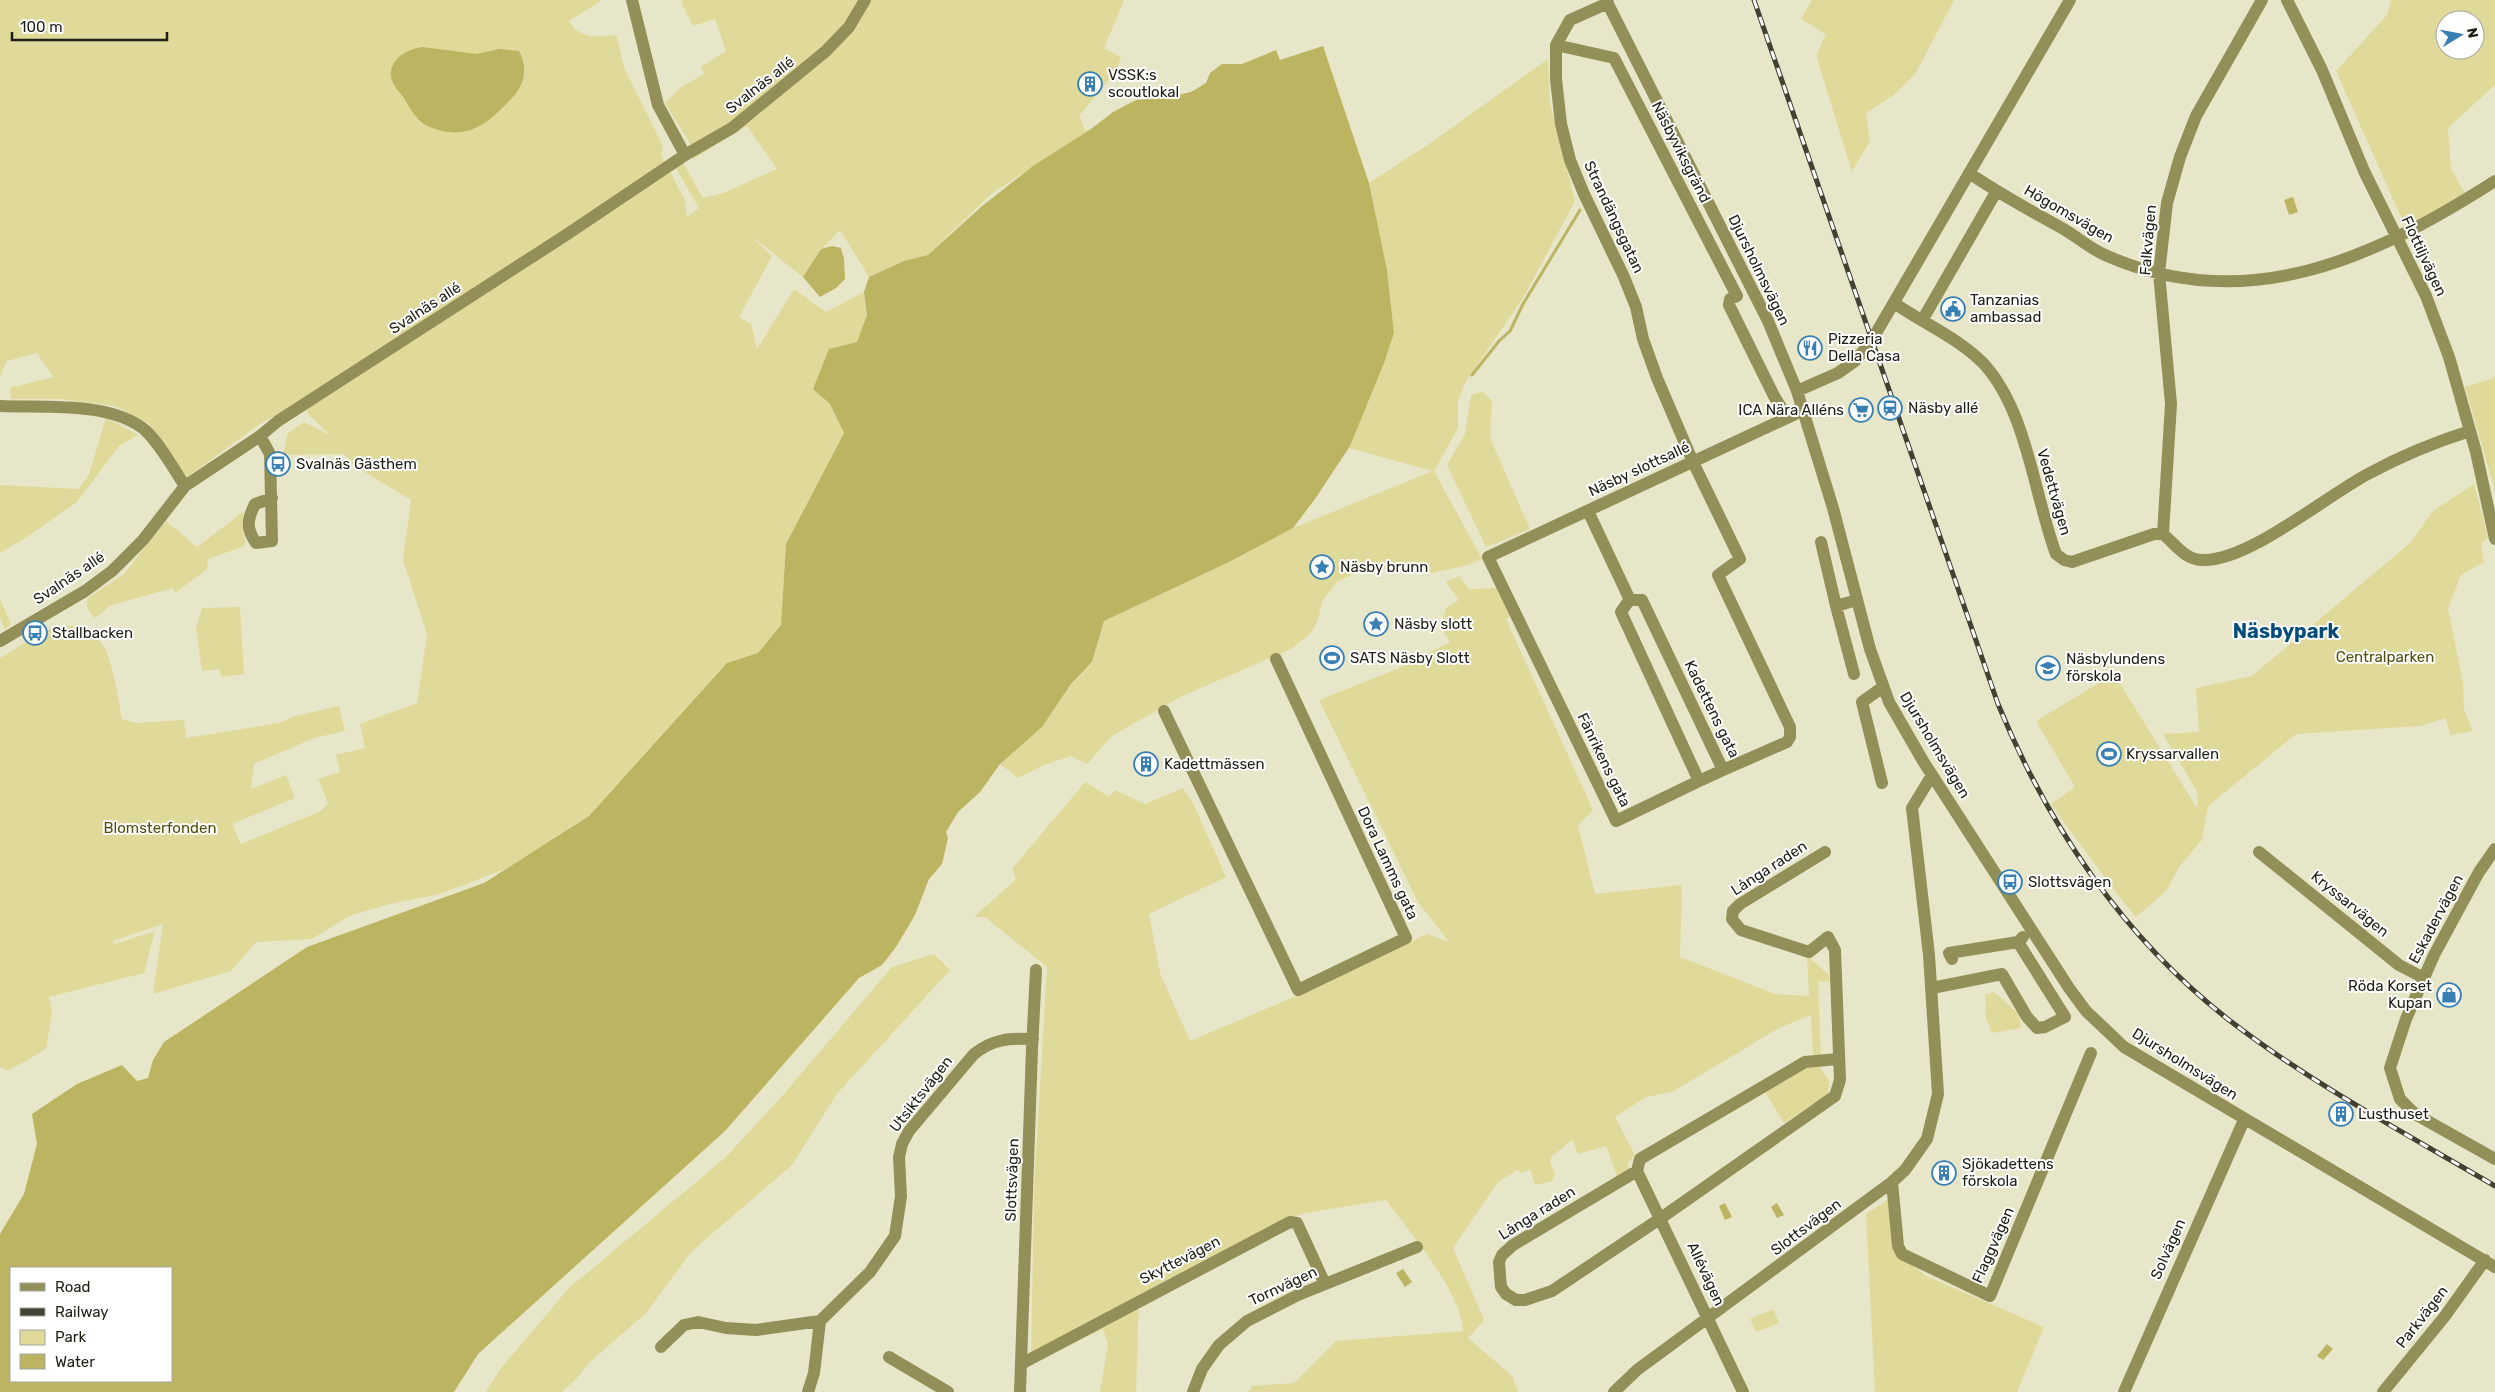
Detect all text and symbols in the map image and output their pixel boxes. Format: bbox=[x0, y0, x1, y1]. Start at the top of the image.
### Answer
scale bar bbox=[12, 10, 168, 42]
north arrow bbox=[2435, 10, 2485, 60]
text: 100 m bbox=[20, 18, 62, 36]
text: N bbox=[2463, 26, 2482, 39]
street label: Svalnäs allé bbox=[722, 53, 798, 117]
place label: VSSK:s scoutlokal bbox=[1108, 66, 1179, 101]
building icon: VSSK:s scoutlokal bbox=[1077, 71, 1103, 97]
street label: Näsbyviksgränd bbox=[1648, 98, 1714, 206]
street label: Strandängsgatan bbox=[1580, 158, 1648, 276]
street label: Högomsvägen bbox=[2021, 181, 2117, 247]
street label: Falkvägen bbox=[2136, 204, 2160, 276]
street label: Djursholmsvägen bbox=[1724, 212, 1794, 328]
street label: Flottiljvägen bbox=[2398, 213, 2450, 299]
street label: Svalnäs allé bbox=[386, 278, 464, 338]
place label: Tanzanias ambassad bbox=[1970, 291, 2041, 326]
public building icon: Tanzanias ambassad bbox=[1940, 296, 1966, 322]
place label: Pizzeria Della Casa bbox=[1828, 330, 1900, 365]
restaurant icon: Pizzeria Della Casa bbox=[1797, 335, 1823, 361]
station icon: Näsby allé bbox=[1877, 395, 1903, 421]
supermarket icon: ICA Nära Alléns bbox=[1848, 397, 1874, 423]
place label: Näsby allé bbox=[1908, 399, 1979, 417]
place label: ICA Nära Alléns bbox=[1738, 401, 1844, 419]
street label: Näsby slottsallé bbox=[1585, 438, 1693, 500]
street label: Vedettvägen bbox=[2033, 447, 2075, 537]
bus stop icon: Svalnäs Gästhem bbox=[265, 451, 291, 477]
place label: Svalnäs Gästhem bbox=[296, 455, 417, 473]
street label: Svalnäs allé bbox=[30, 548, 108, 608]
place icon: Näsby brunn bbox=[1309, 554, 1335, 580]
place label: Näsby brunn bbox=[1340, 558, 1428, 576]
place icon: Näsby slott bbox=[1363, 611, 1389, 637]
place label: Näsby slott bbox=[1394, 615, 1472, 633]
district label: Näsbypark bbox=[2233, 619, 2340, 643]
bus stop icon: Stallbacken bbox=[22, 620, 48, 646]
place label: Stallbacken bbox=[52, 624, 133, 642]
sports icon: SATS Näsby Slott bbox=[1319, 645, 1345, 671]
park label: Centralparken bbox=[2336, 648, 2434, 666]
place label: SATS Näsby Slott bbox=[1350, 649, 1470, 667]
place label: Näsbylundens förskola bbox=[2066, 650, 2165, 685]
school or university icon: Näsbylundens förskola bbox=[2035, 655, 2061, 681]
street label: Kadettens gata bbox=[1681, 657, 1743, 761]
street label: Djursholmsvägen bbox=[1896, 688, 1974, 802]
street label: Fänrikens gata bbox=[1573, 710, 1635, 810]
sports icon: Kryssarvallen bbox=[2096, 741, 2122, 767]
place label: Kryssarvallen bbox=[2126, 745, 2219, 763]
building icon: Kadettmässen bbox=[1133, 751, 1159, 777]
place label: Kadettmässen bbox=[1164, 755, 1265, 773]
street label: Dora Lamms gata bbox=[1354, 804, 1422, 922]
park label: Blomsterfonden bbox=[104, 819, 216, 837]
street label: Långa raden bbox=[1728, 837, 1810, 899]
street label: Kryssarvägen bbox=[2308, 867, 2392, 941]
bus stop icon: Slottsvägen bbox=[1997, 869, 2023, 895]
street label: Eskadervägen bbox=[2405, 871, 2467, 967]
place label: Slottsvägen bbox=[2028, 873, 2111, 891]
place label: Röda Korset Kupan bbox=[2348, 977, 2432, 1012]
shop icon: Röda Korset Kupan bbox=[2436, 982, 2462, 1008]
street label: Djursholmsvägen bbox=[2129, 1024, 2241, 1104]
street label: Utsiktsvägen bbox=[886, 1052, 956, 1136]
building icon: Lusthuset bbox=[2328, 1101, 2354, 1127]
place label: Lusthuset bbox=[2358, 1105, 2429, 1123]
street label: Slottsvägen bbox=[1002, 1138, 1022, 1222]
place label: Sjökadettens förskola bbox=[1962, 1155, 2054, 1190]
building icon: Sjökadettens förskola bbox=[1931, 1160, 1957, 1186]
street label: Långa raden bbox=[1495, 1182, 1579, 1244]
street label: Slottsvägen bbox=[1767, 1195, 1845, 1259]
street label: Flaggvägen bbox=[1968, 1204, 2018, 1286]
street label: Solvägen bbox=[2147, 1216, 2189, 1282]
street label: Skyttevägen bbox=[1137, 1232, 1223, 1288]
street label: Allévägen bbox=[1683, 1239, 1729, 1309]
street label: Tornvägen bbox=[1246, 1262, 1320, 1310]
legend bbox=[10, 1267, 172, 1382]
text: Road bbox=[55, 1278, 91, 1296]
street label: Parkvägen bbox=[2392, 1282, 2452, 1352]
text: Railway bbox=[55, 1303, 109, 1321]
text: Park bbox=[55, 1328, 86, 1346]
text: Water bbox=[55, 1353, 95, 1371]

